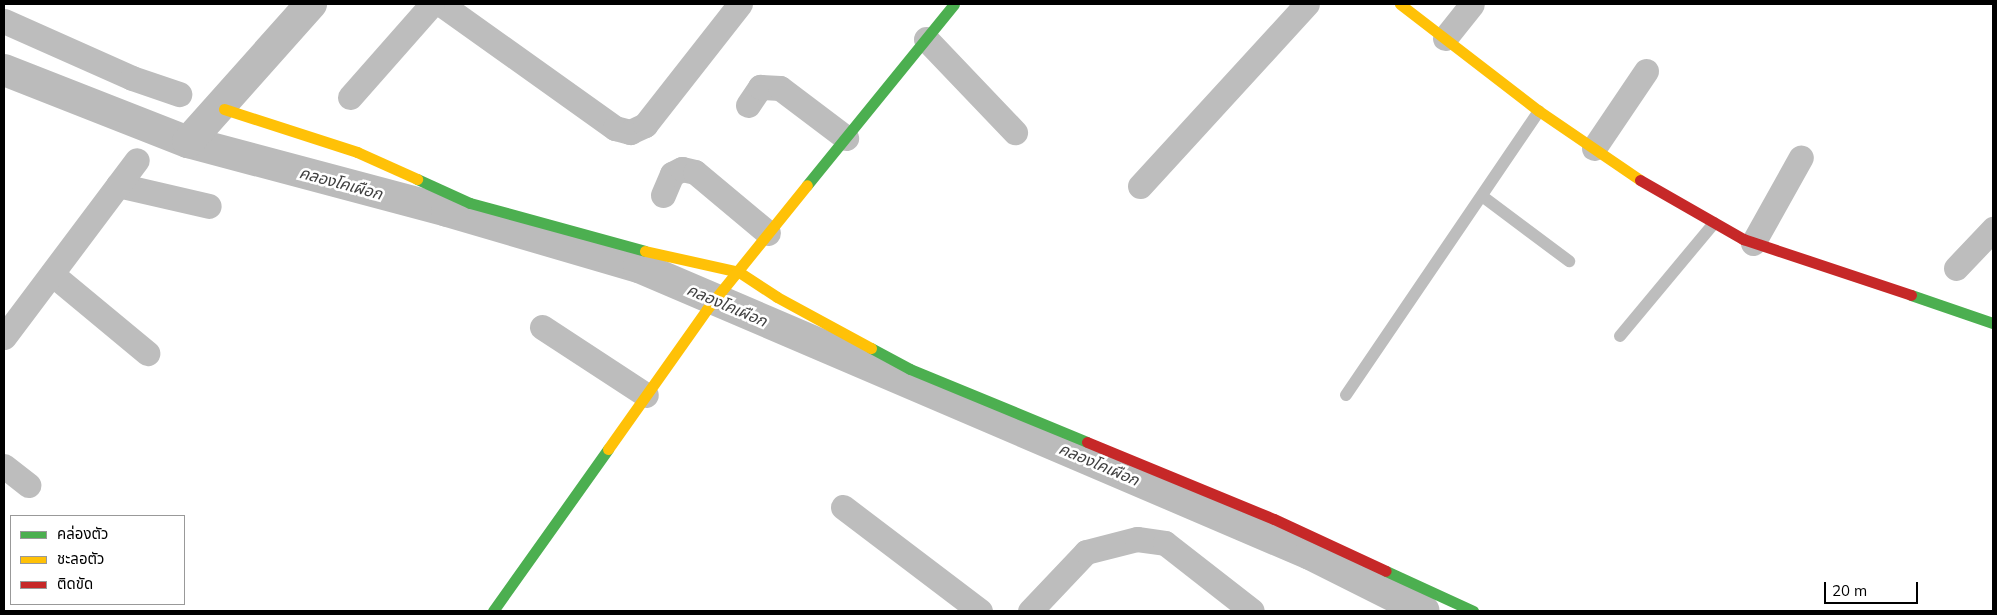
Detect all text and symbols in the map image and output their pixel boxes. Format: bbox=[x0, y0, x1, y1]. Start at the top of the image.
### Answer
water label: คลองโคเผือก bbox=[297, 163, 385, 203]
water label: คลองโคเผือก bbox=[684, 280, 770, 330]
water label: คลองโคเผือก bbox=[1056, 439, 1142, 489]
legend bbox=[10, 515, 185, 605]
text: คล่องตัว bbox=[57, 524, 108, 543]
text: ชะลอตัว bbox=[57, 549, 104, 568]
scale bar bbox=[1827, 572, 1921, 604]
text: ติดขัด bbox=[57, 574, 93, 593]
text: 20 m bbox=[1832, 581, 1867, 600]

